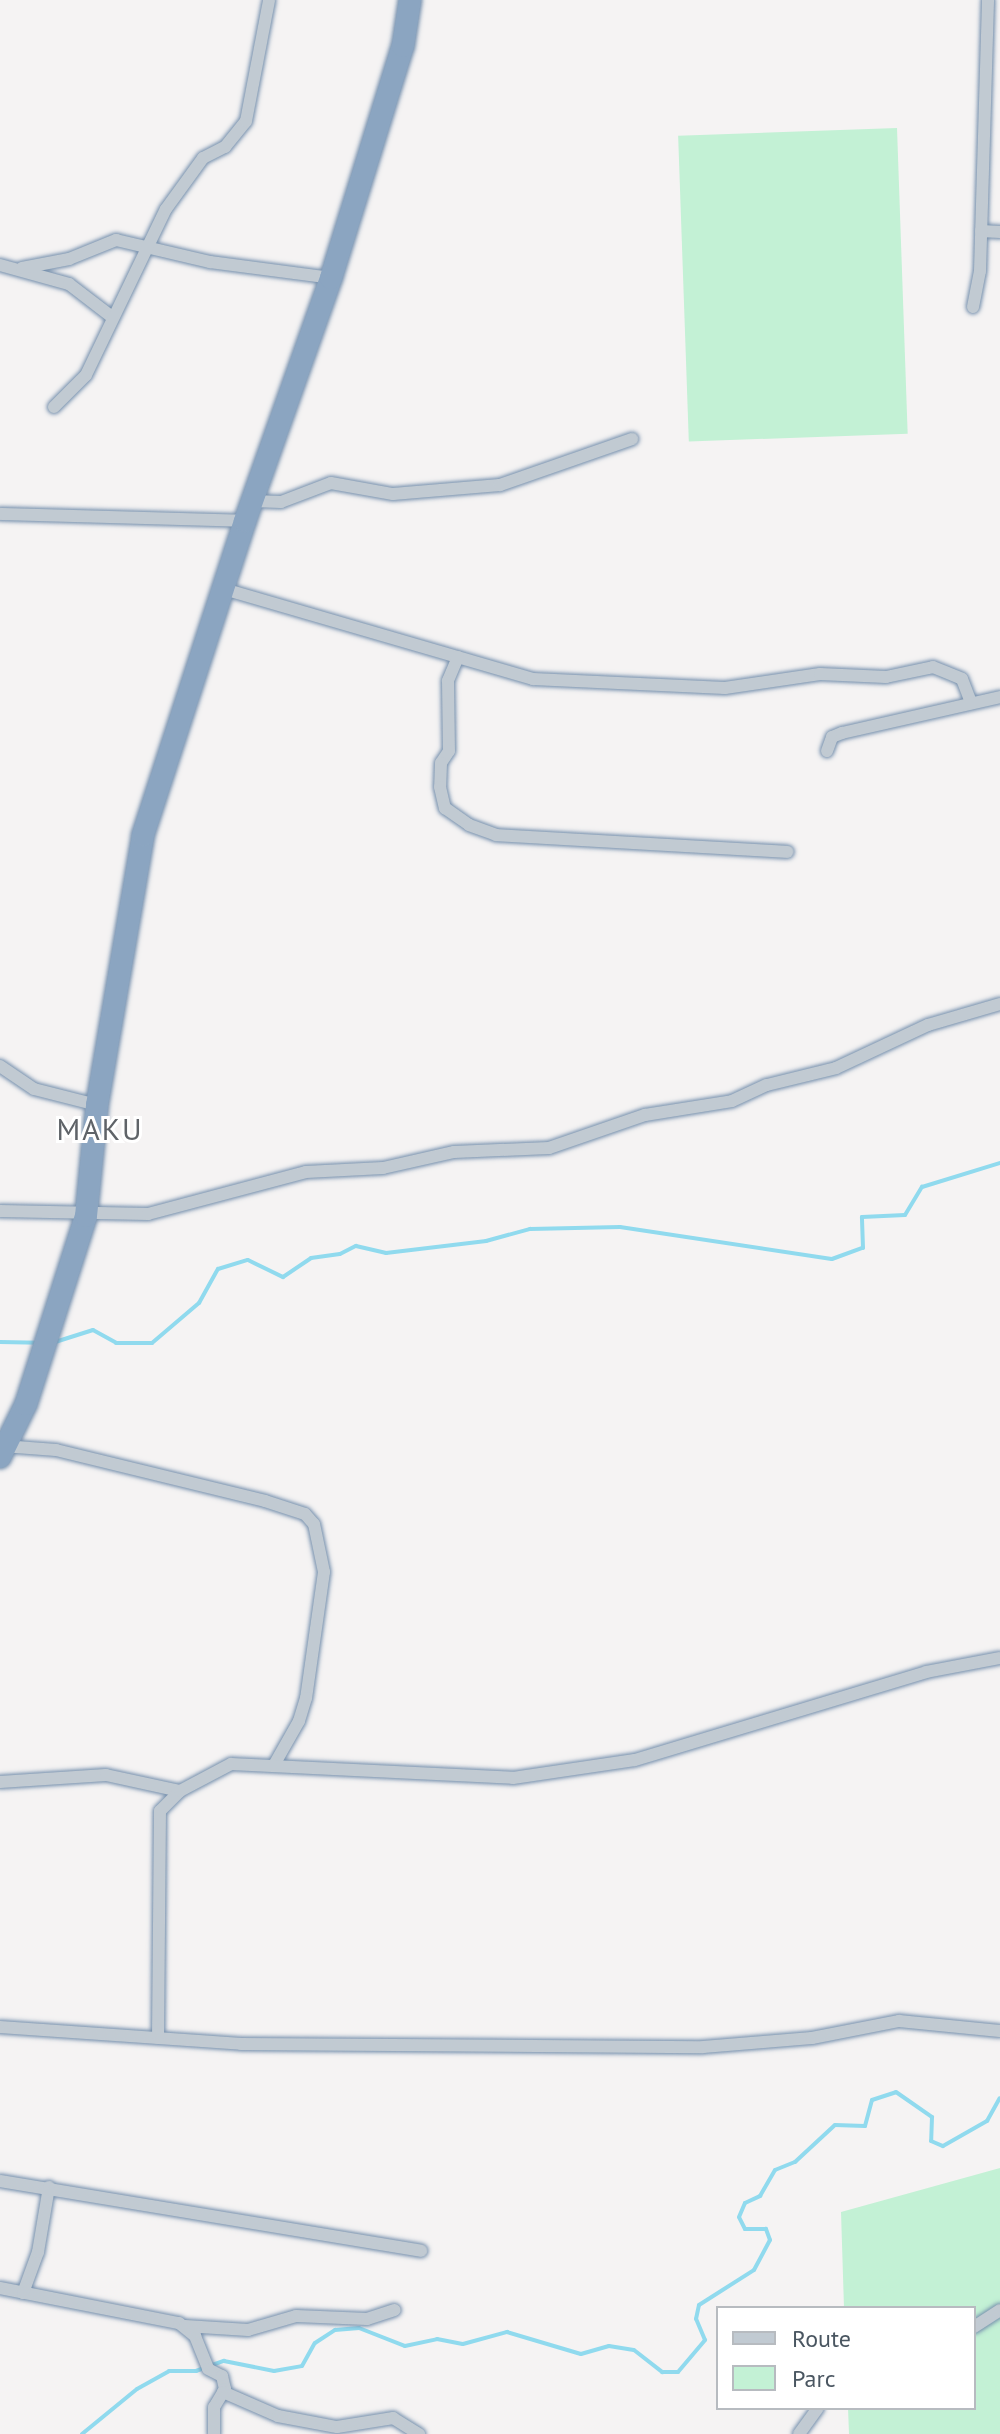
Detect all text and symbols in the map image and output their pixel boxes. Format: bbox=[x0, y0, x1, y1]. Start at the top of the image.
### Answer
district label: MAKU bbox=[56, 1111, 144, 1147]
legend bbox=[716, 2306, 976, 2410]
text: Route bbox=[792, 2323, 851, 2354]
text: Parc bbox=[792, 2363, 835, 2394]

